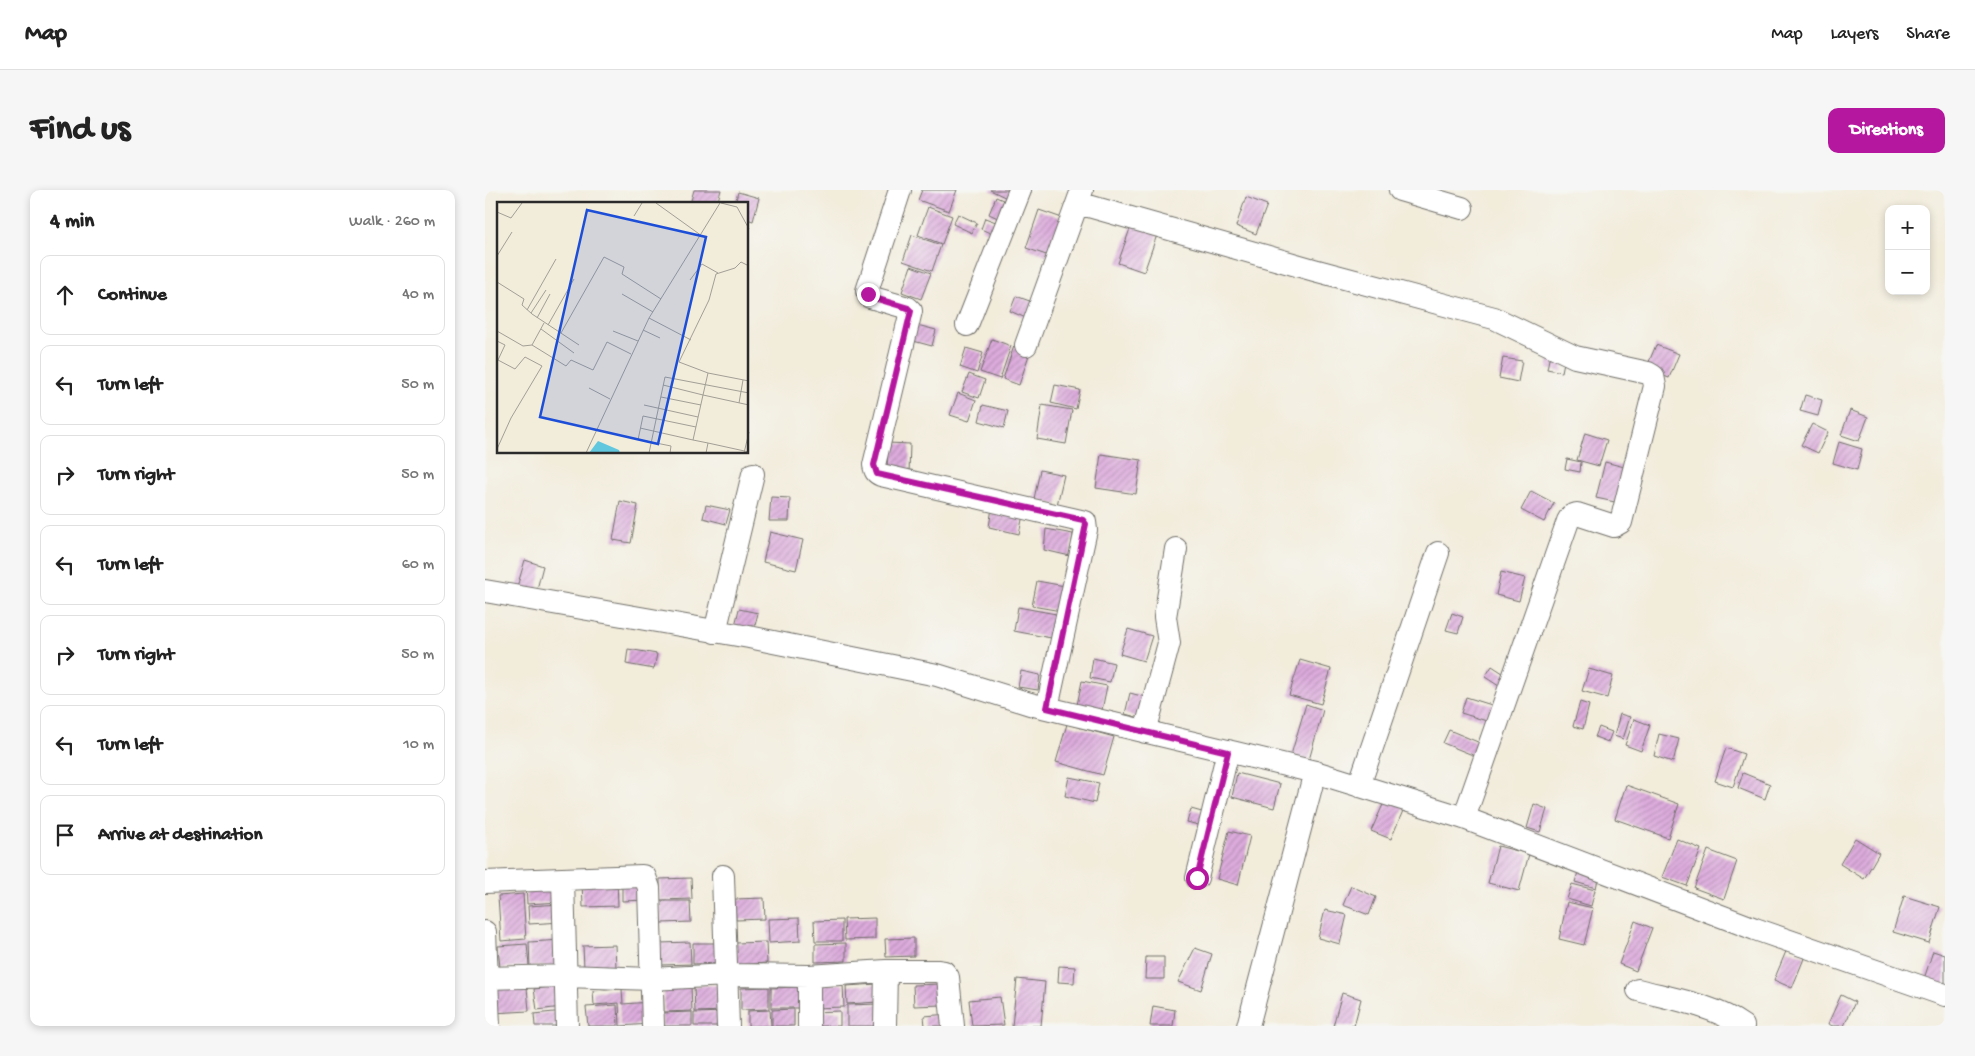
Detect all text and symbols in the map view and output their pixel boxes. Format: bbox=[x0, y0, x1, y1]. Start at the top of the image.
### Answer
text: Map bbox=[25, 20, 67, 49]
text: Map bbox=[1771, 24, 1803, 45]
text: Layers bbox=[1831, 24, 1878, 45]
text: Share bbox=[1906, 24, 1950, 45]
button: Directions bbox=[1828, 108, 1945, 153]
text: Find us bbox=[30, 110, 130, 151]
inset map bbox=[497, 202, 749, 454]
map controls bbox=[1885, 205, 1930, 295]
button: + bbox=[1885, 205, 1930, 250]
text: 4 min bbox=[50, 210, 94, 235]
text: Walk · 260 m bbox=[349, 213, 435, 232]
button: − bbox=[1885, 250, 1930, 295]
icon: ahead bbox=[51, 281, 79, 309]
route end bbox=[857, 283, 880, 306]
text: Continue bbox=[98, 284, 167, 307]
text: 40 m bbox=[402, 286, 434, 305]
icon: left bbox=[51, 371, 79, 399]
text: Turn left bbox=[98, 374, 162, 397]
text: 50 m bbox=[401, 376, 434, 395]
icon: right bbox=[51, 461, 79, 489]
text: Turn right bbox=[98, 464, 174, 487]
text: 50 m bbox=[401, 466, 434, 485]
icon: left bbox=[51, 551, 79, 579]
text: Turn left bbox=[98, 554, 162, 577]
text: 60 m bbox=[402, 556, 434, 575]
icon: right bbox=[51, 641, 79, 669]
text: Turn right bbox=[98, 644, 174, 667]
text: 50 m bbox=[401, 646, 434, 665]
icon: left bbox=[51, 731, 79, 759]
text: Turn left bbox=[98, 734, 162, 757]
text: 10 m bbox=[403, 736, 434, 755]
icon: arrive bbox=[51, 821, 79, 849]
text: Arrive at destination bbox=[98, 824, 262, 847]
route start bbox=[1186, 867, 1209, 890]

